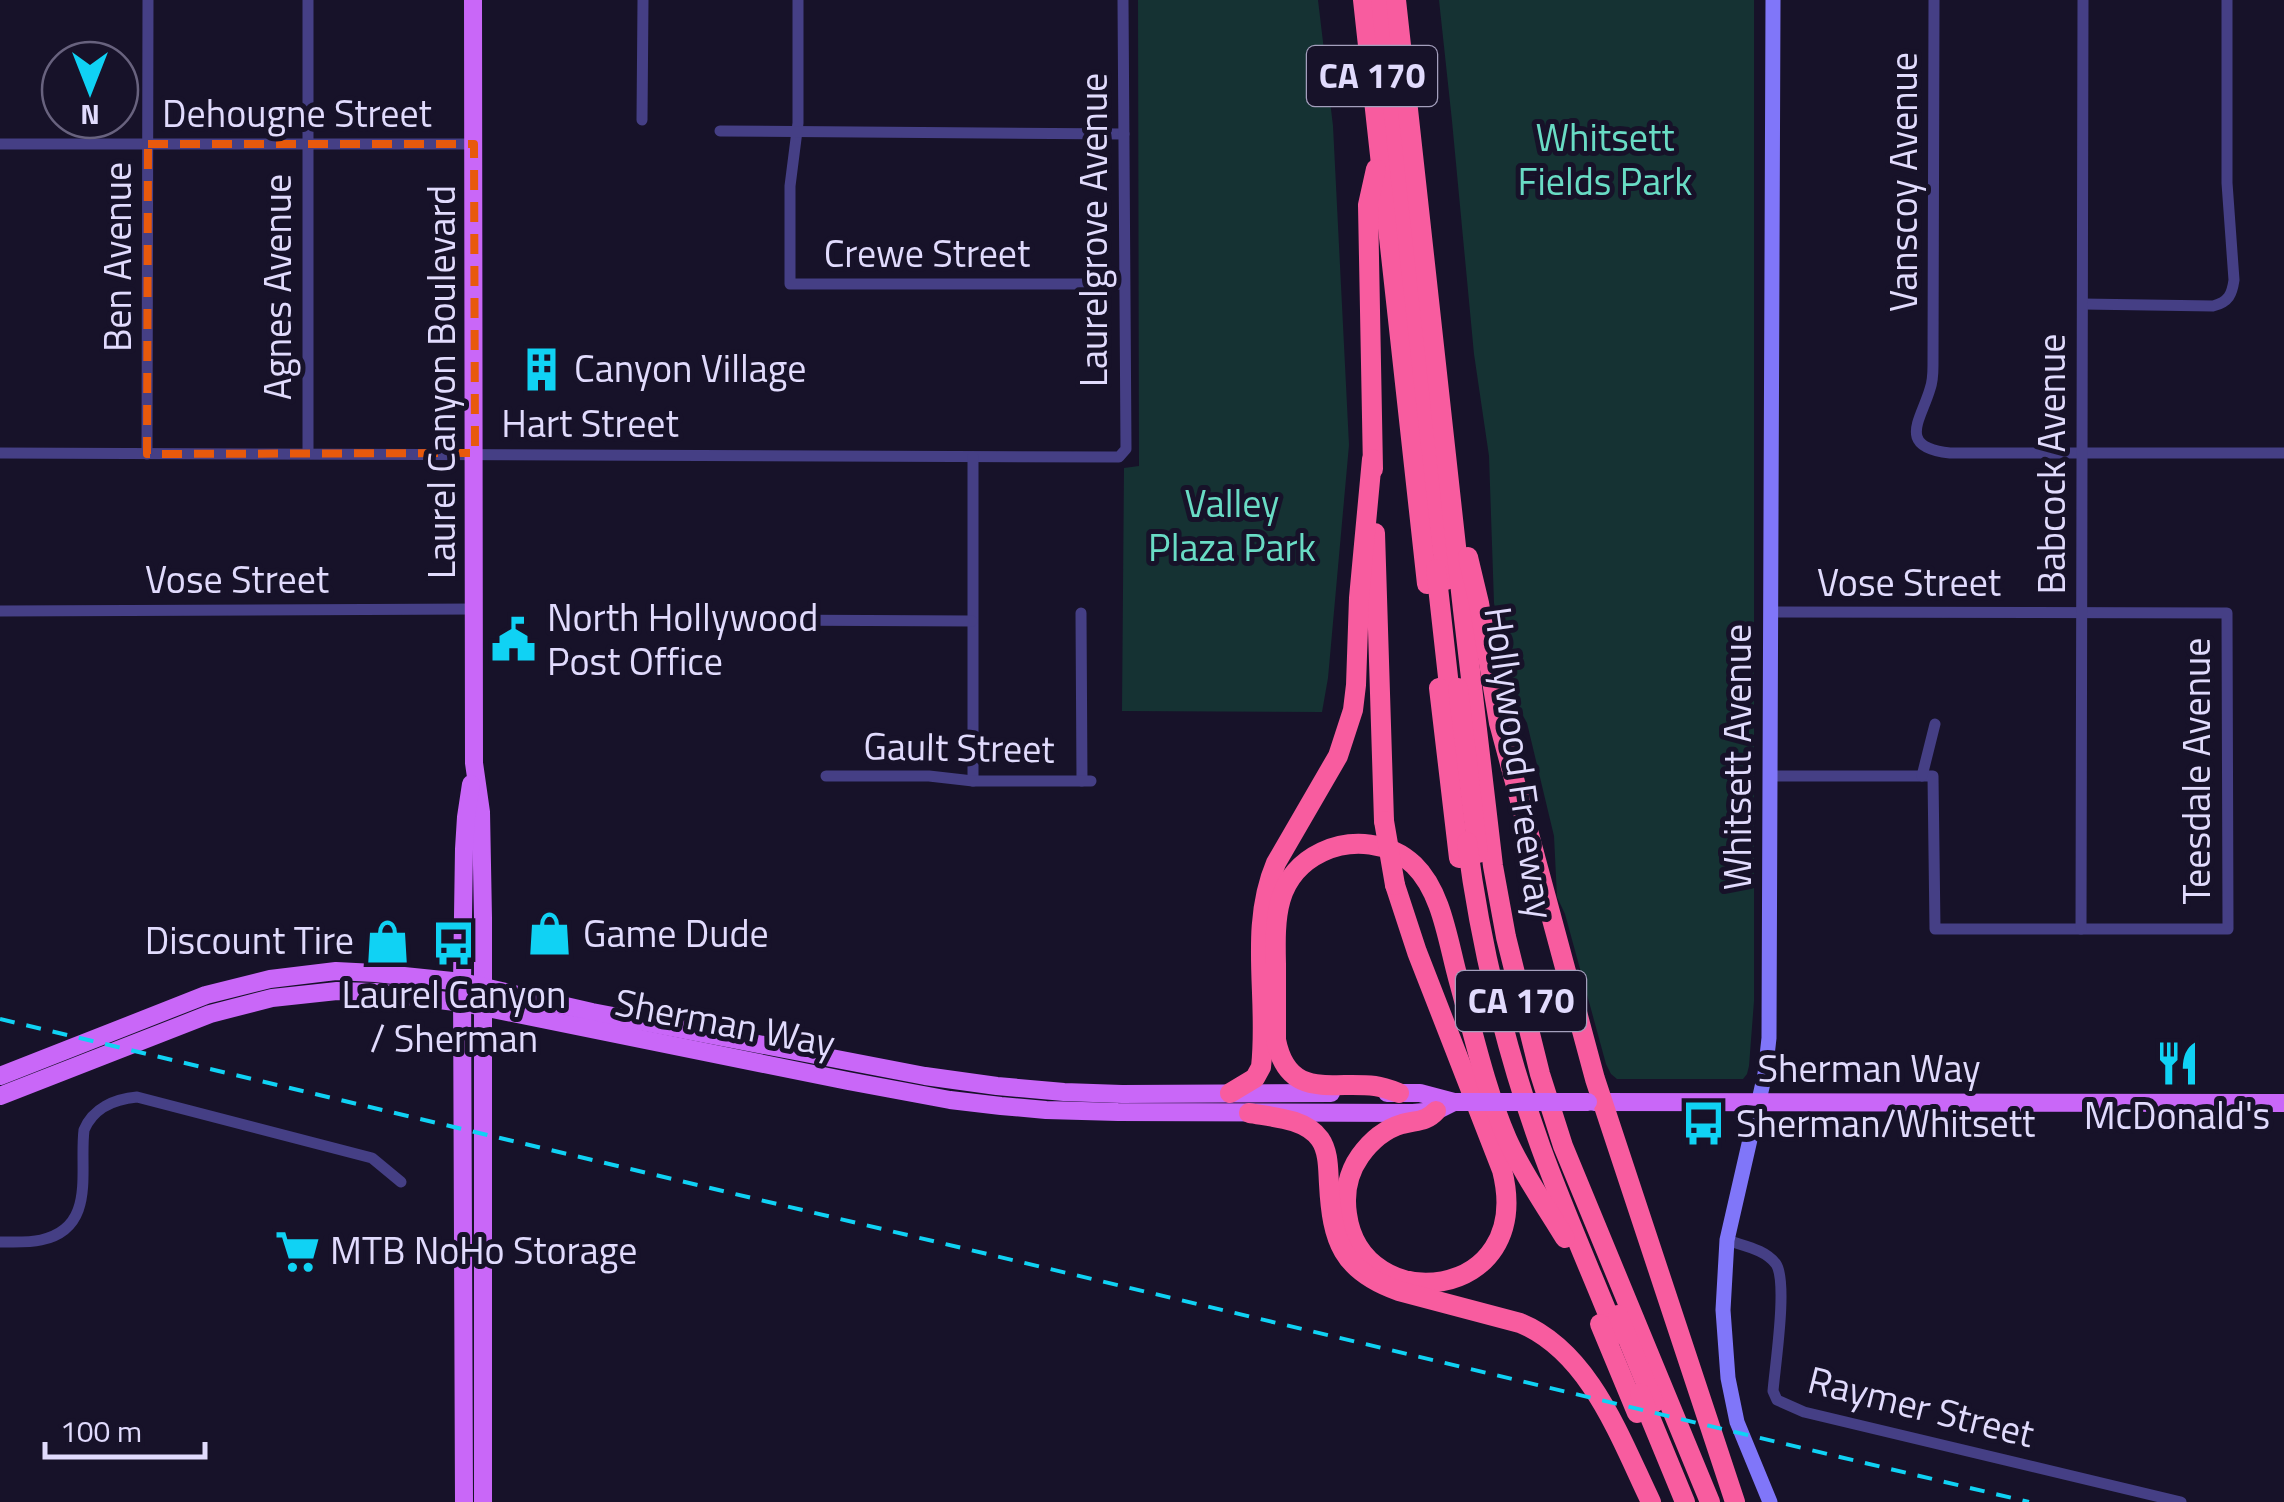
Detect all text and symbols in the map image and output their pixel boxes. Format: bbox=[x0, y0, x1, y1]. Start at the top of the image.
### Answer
north arrow bbox=[40, 40, 140, 140]
road number: CA 170 bbox=[1307, 46, 1437, 106]
street label: Vanscoy Avenue bbox=[1874, 52, 1932, 312]
street label: Laurelgrove Avenue bbox=[1064, 73, 1122, 387]
street label: Dehougne Street bbox=[162, 84, 432, 142]
text: N bbox=[80, 94, 100, 137]
park label: Whitsett Fields Park bbox=[1517, 108, 1693, 210]
street label: Ben Avenue bbox=[88, 162, 146, 352]
street label: Agnes Avenue bbox=[248, 174, 306, 400]
street label: Laurel Canyon Boulevard bbox=[412, 185, 470, 579]
street label: Crewe Street bbox=[824, 224, 1030, 282]
street label: Babcock Avenue bbox=[2022, 334, 2080, 594]
place label: Canyon Village bbox=[574, 339, 807, 397]
building icon: Canyon Village bbox=[517, 345, 565, 393]
street label: Hart Street bbox=[501, 394, 679, 452]
park label: Valley Plaza Park bbox=[1148, 474, 1316, 576]
street label: Vose Street bbox=[145, 550, 329, 608]
street label: Vose Street bbox=[1817, 553, 2001, 611]
place label: North Hollywood Post Office bbox=[547, 588, 818, 690]
street label: Hollywood Freeway bbox=[1469, 603, 1571, 923]
public building icon: North Hollywood Post Office bbox=[490, 616, 538, 664]
street label: Whitsett Avenue bbox=[1708, 624, 1766, 890]
street label: Teesdale Avenue bbox=[2167, 638, 2225, 904]
street label: Gault Street bbox=[863, 716, 1055, 778]
place label: Game Dude bbox=[583, 904, 769, 962]
shop icon: Game Dude bbox=[526, 910, 574, 958]
place label: Discount Tire bbox=[145, 911, 354, 969]
shop icon: Discount Tire bbox=[363, 917, 411, 965]
bus stop icon: Laurel Canyon / Sherman bbox=[430, 919, 478, 967]
place label: Laurel Canyon / Sherman bbox=[342, 965, 566, 1067]
road number: CA 170 bbox=[1456, 971, 1586, 1031]
street label: Sherman Way bbox=[610, 972, 840, 1072]
street label: Sherman Way bbox=[1757, 1039, 1981, 1097]
restaurant icon: McDonald's bbox=[2153, 1040, 2201, 1088]
place label: McDonald's bbox=[2084, 1086, 2270, 1144]
place label: Sherman/Whitsett bbox=[1736, 1094, 2035, 1152]
bus stop icon: Sherman/Whitsett bbox=[1679, 1100, 1727, 1148]
place label: MTB NoHo Storage bbox=[330, 1221, 638, 1279]
supermarket icon: MTB NoHo Storage bbox=[273, 1227, 321, 1275]
street label: Raymer Street bbox=[1802, 1350, 2040, 1462]
scale bar bbox=[45, 1397, 205, 1459]
text: 100 m bbox=[60, 1408, 142, 1454]

